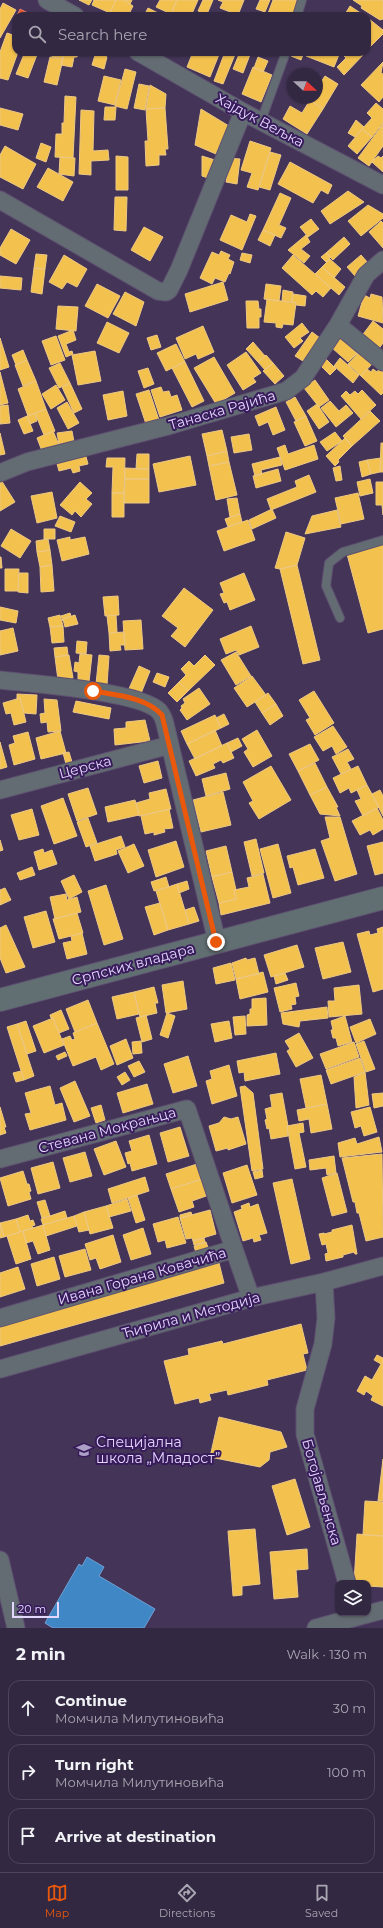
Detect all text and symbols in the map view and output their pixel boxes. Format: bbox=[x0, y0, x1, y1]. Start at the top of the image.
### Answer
search box bbox=[12, 12, 371, 56]
icon: search bbox=[26, 23, 48, 45]
text: Search here bbox=[58, 25, 147, 44]
north arrow bbox=[287, 68, 323, 104]
street label: Хајдук Вељка bbox=[213, 89, 307, 151]
street label: Танаска Рајића bbox=[167, 386, 277, 434]
route start bbox=[84, 682, 102, 700]
street label: Церска bbox=[57, 751, 113, 783]
route end bbox=[207, 933, 225, 951]
street label: Српских владара bbox=[70, 939, 196, 989]
street label: Стевана Мокрањца bbox=[36, 1103, 178, 1157]
street label: Ивана Горана Ковачића bbox=[56, 1243, 228, 1309]
street label: Ћирила и Методија bbox=[120, 1288, 262, 1342]
place label: Специјална школа „Младост” bbox=[96, 1433, 220, 1467]
street label: Богојављенска bbox=[298, 1437, 346, 1547]
school or university icon: Специјална школа „Младост” bbox=[75, 1441, 93, 1459]
map controls bbox=[335, 1580, 371, 1616]
button: layers bbox=[335, 1580, 371, 1616]
scale bar bbox=[12, 1600, 59, 1619]
text: 20 m bbox=[18, 1602, 46, 1616]
text: 2 min bbox=[16, 1644, 66, 1664]
text: Walk · 130 m bbox=[286, 1646, 367, 1662]
text: Continue bbox=[55, 1691, 127, 1710]
icon: ahead bbox=[17, 1697, 39, 1719]
text: 30 m bbox=[333, 1700, 366, 1716]
text: Момчила Милутиновића bbox=[55, 1710, 224, 1726]
text: Turn right bbox=[55, 1755, 134, 1774]
icon: right bbox=[17, 1761, 39, 1783]
text: 100 m bbox=[327, 1764, 366, 1780]
text: Момчила Милутиновића bbox=[55, 1774, 224, 1790]
icon: arrive bbox=[17, 1825, 39, 1847]
text: Arrive at destination bbox=[55, 1827, 216, 1846]
tab: Map bbox=[45, 1882, 69, 1920]
tab: Directions bbox=[159, 1882, 215, 1920]
tab: Saved bbox=[305, 1882, 338, 1920]

